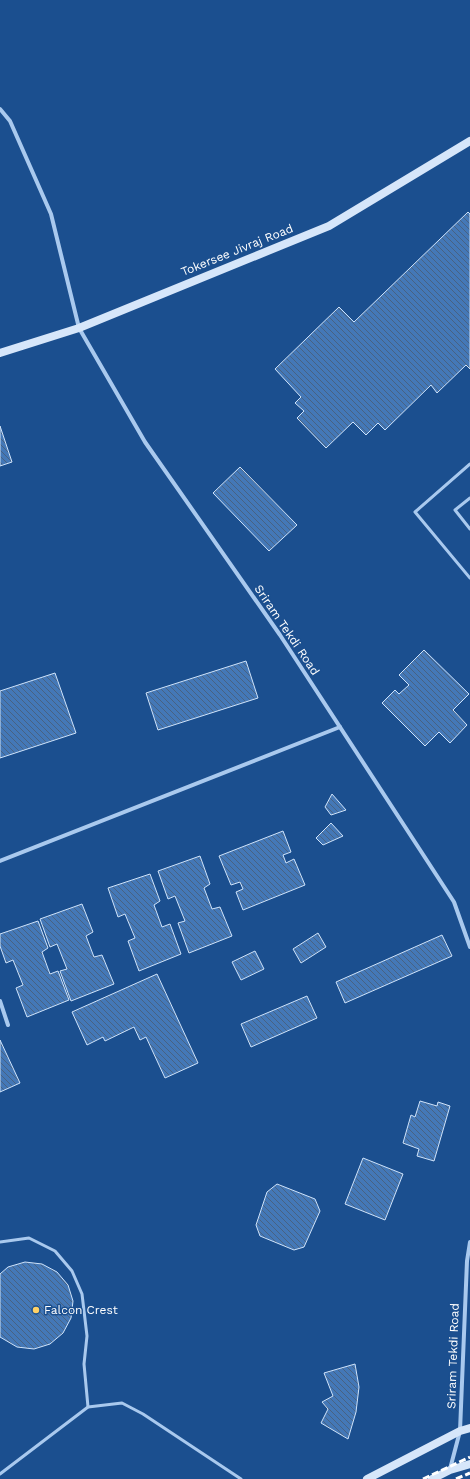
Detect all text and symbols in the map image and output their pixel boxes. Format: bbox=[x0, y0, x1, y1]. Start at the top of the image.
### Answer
street label: Tokersee Jivraj Road bbox=[179, 221, 295, 279]
street label: Sriram Tekdi Road bbox=[252, 582, 322, 678]
place label: Falcon Crest bbox=[44, 1303, 118, 1317]
street label: Sriram Tekdi Road bbox=[444, 1303, 462, 1409]
marker: Falcon Crest bbox=[31, 1305, 41, 1315]

